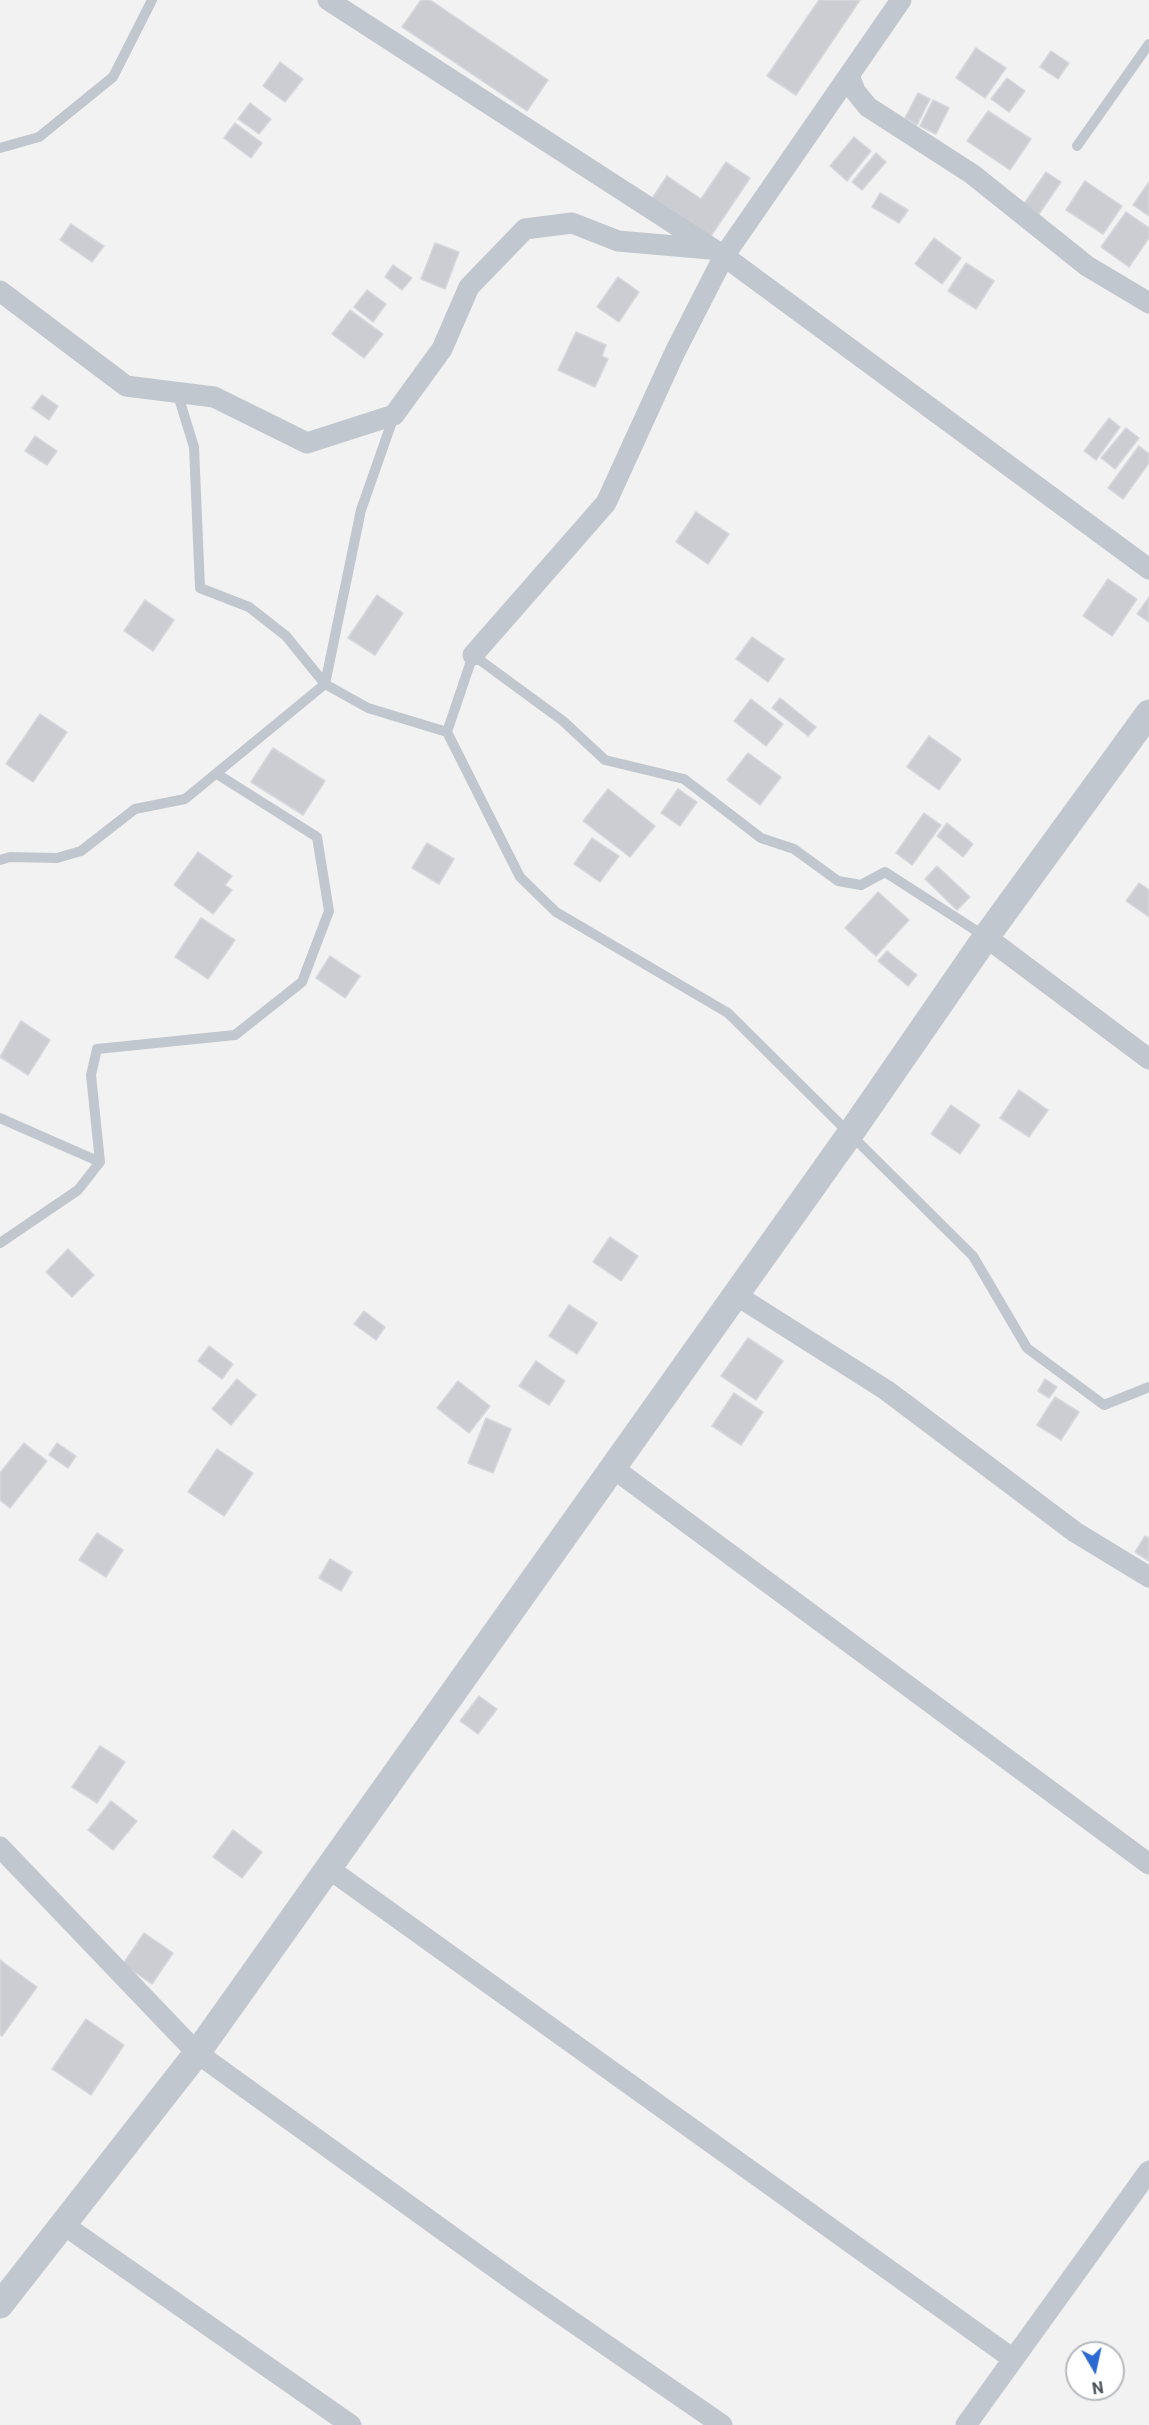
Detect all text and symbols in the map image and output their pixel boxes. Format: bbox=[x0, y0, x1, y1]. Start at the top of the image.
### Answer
north arrow bbox=[1065, 2341, 1125, 2401]
text: N bbox=[1091, 2377, 1105, 2398]

